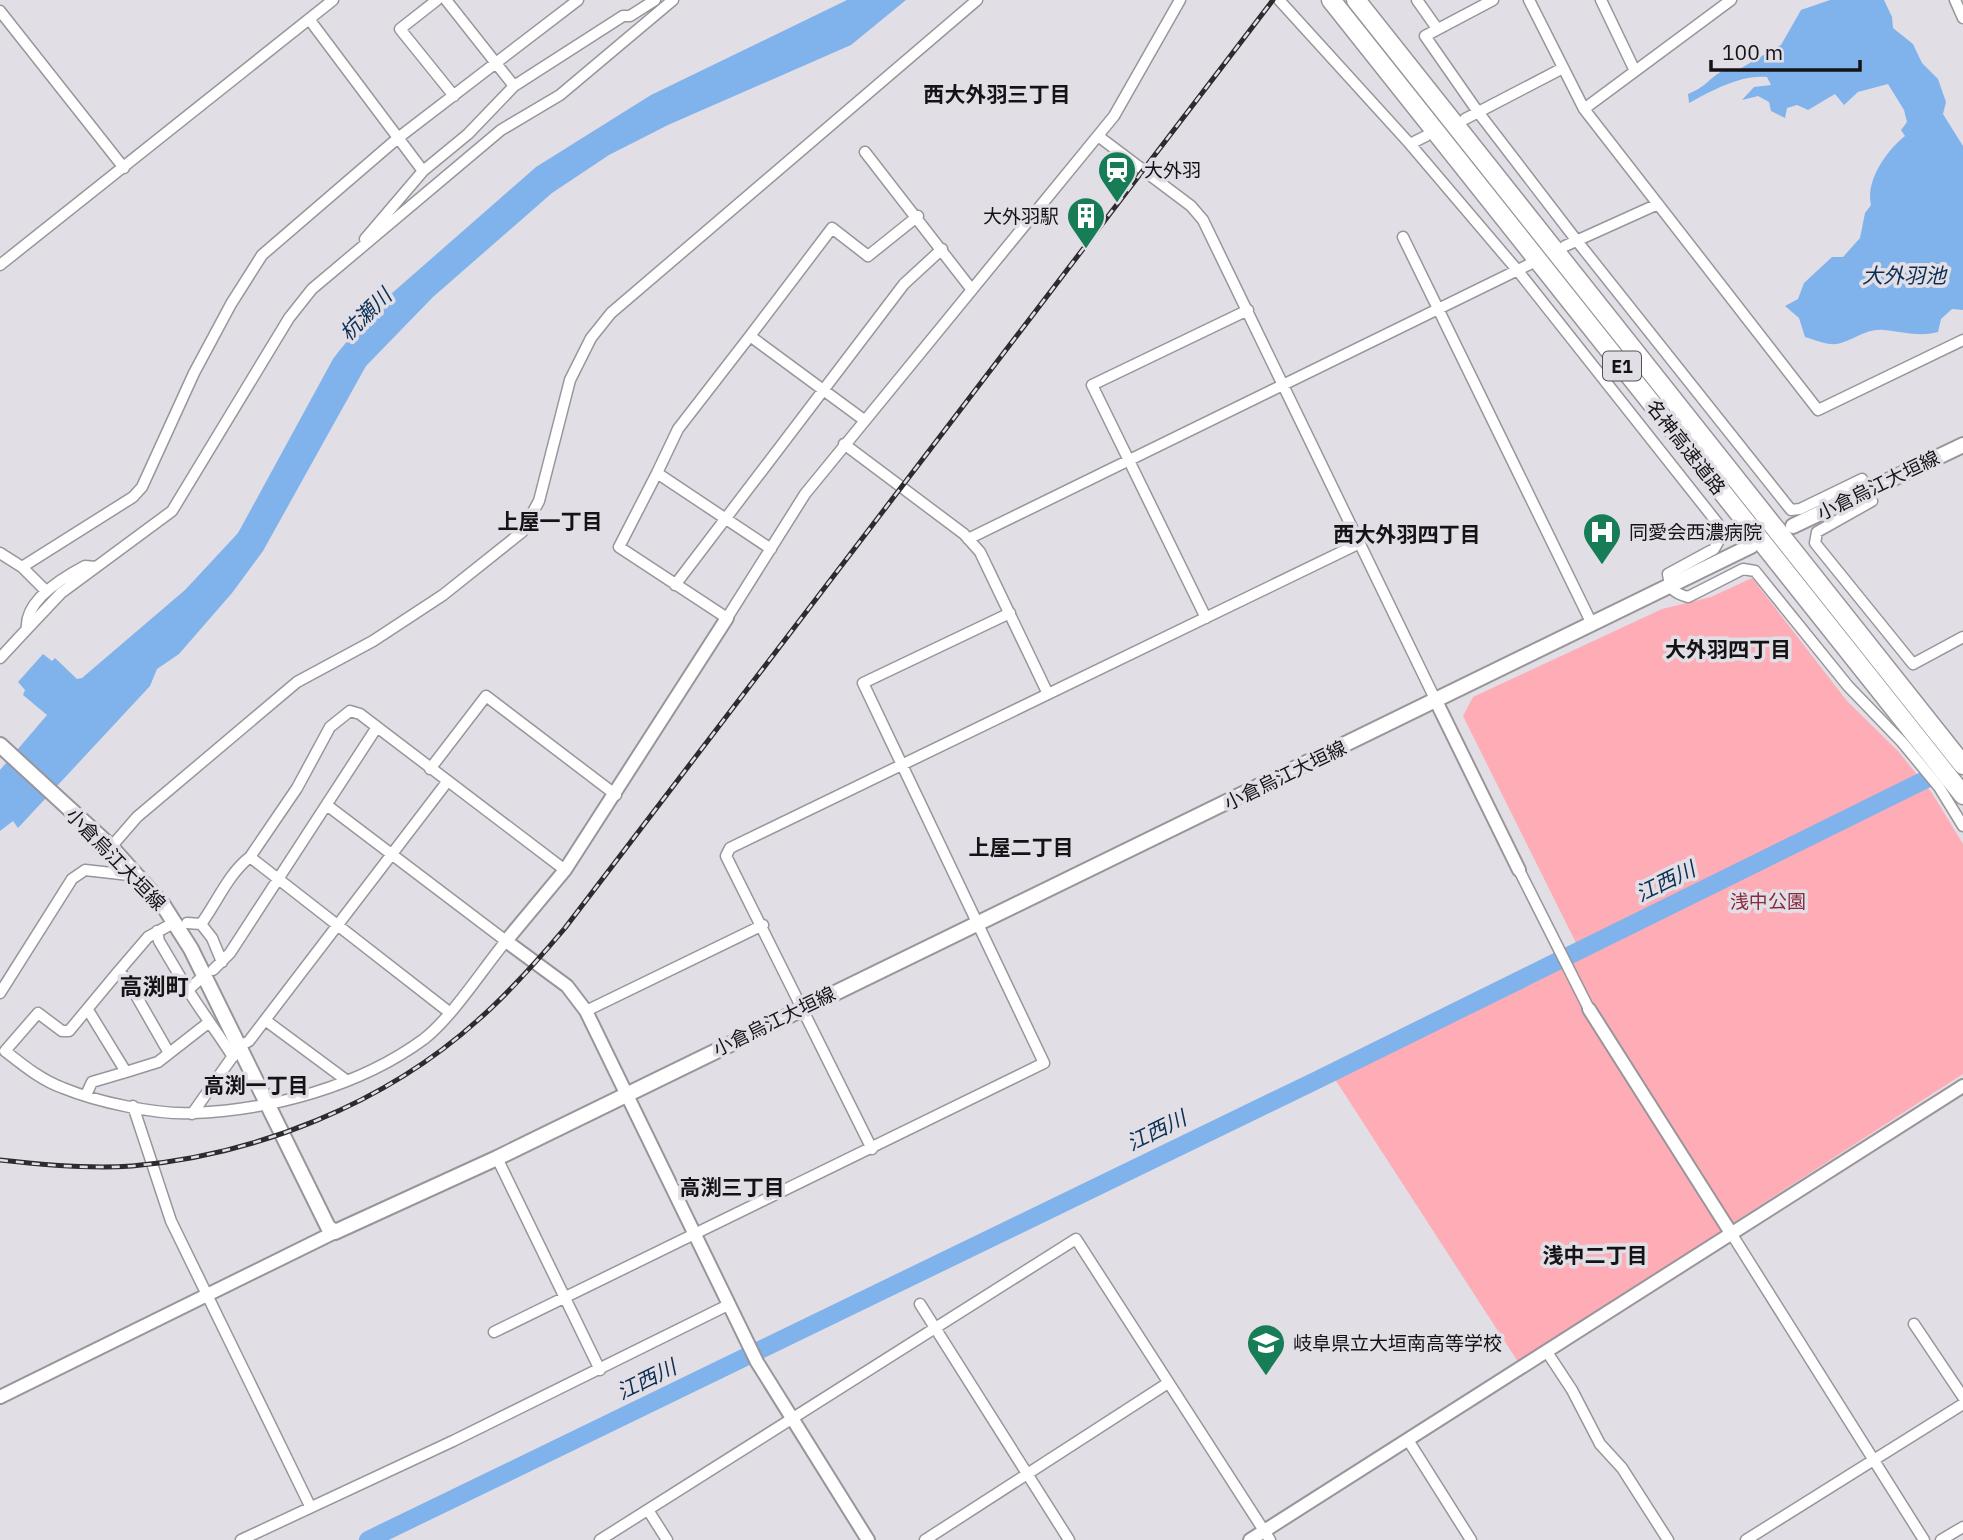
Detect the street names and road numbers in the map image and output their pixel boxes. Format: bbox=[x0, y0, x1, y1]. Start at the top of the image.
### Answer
road number: E1 bbox=[1603, 352, 1641, 380]
street label: 名神高速道路 bbox=[1641, 395, 1731, 499]
street label: 小倉烏江大垣線 bbox=[1813, 445, 1943, 525]
street label: 小倉烏江大垣線 bbox=[1220, 735, 1350, 815]
street label: 小倉烏江大垣線 bbox=[61, 803, 171, 915]
street label: 小倉烏江大垣線 bbox=[709, 981, 839, 1061]

